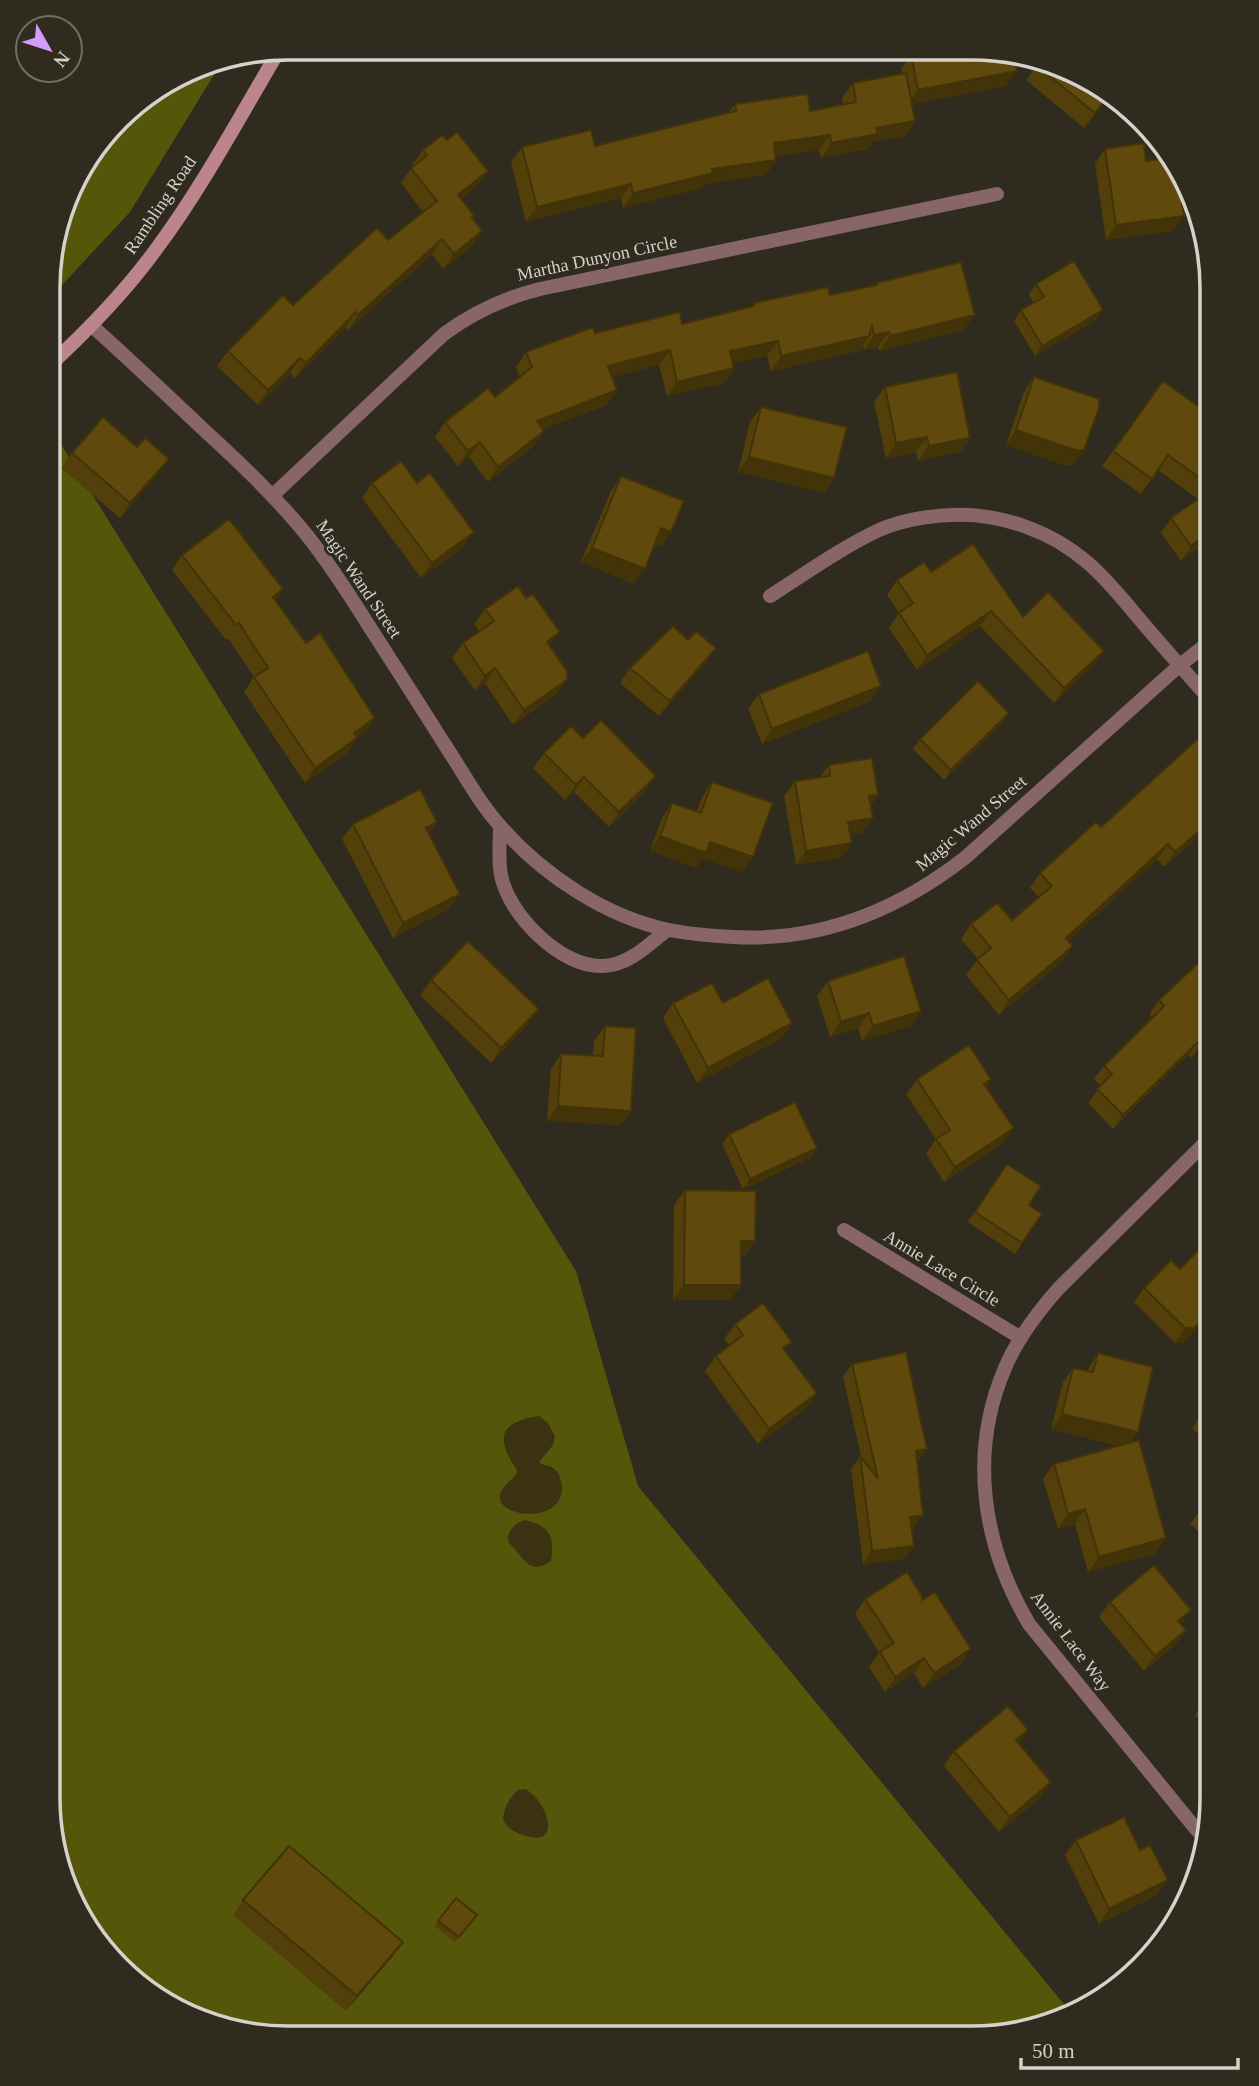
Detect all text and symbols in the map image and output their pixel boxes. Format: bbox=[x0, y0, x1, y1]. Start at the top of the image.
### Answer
north arrow bbox=[14, 14, 84, 84]
text: N bbox=[49, 47, 74, 72]
street label: Rambling Road bbox=[120, 152, 200, 258]
street label: Martha Dunyon Circle bbox=[515, 231, 679, 285]
street label: Magic Wand Street bbox=[312, 516, 406, 642]
street label: Magic Wand Street bbox=[912, 771, 1030, 875]
street label: Annie Lace Circle bbox=[880, 1225, 1004, 1311]
street label: Annie Lace Way bbox=[1027, 1587, 1115, 1695]
scale bar bbox=[1021, 2026, 1238, 2070]
text: 50 m bbox=[1032, 2039, 1075, 2063]

